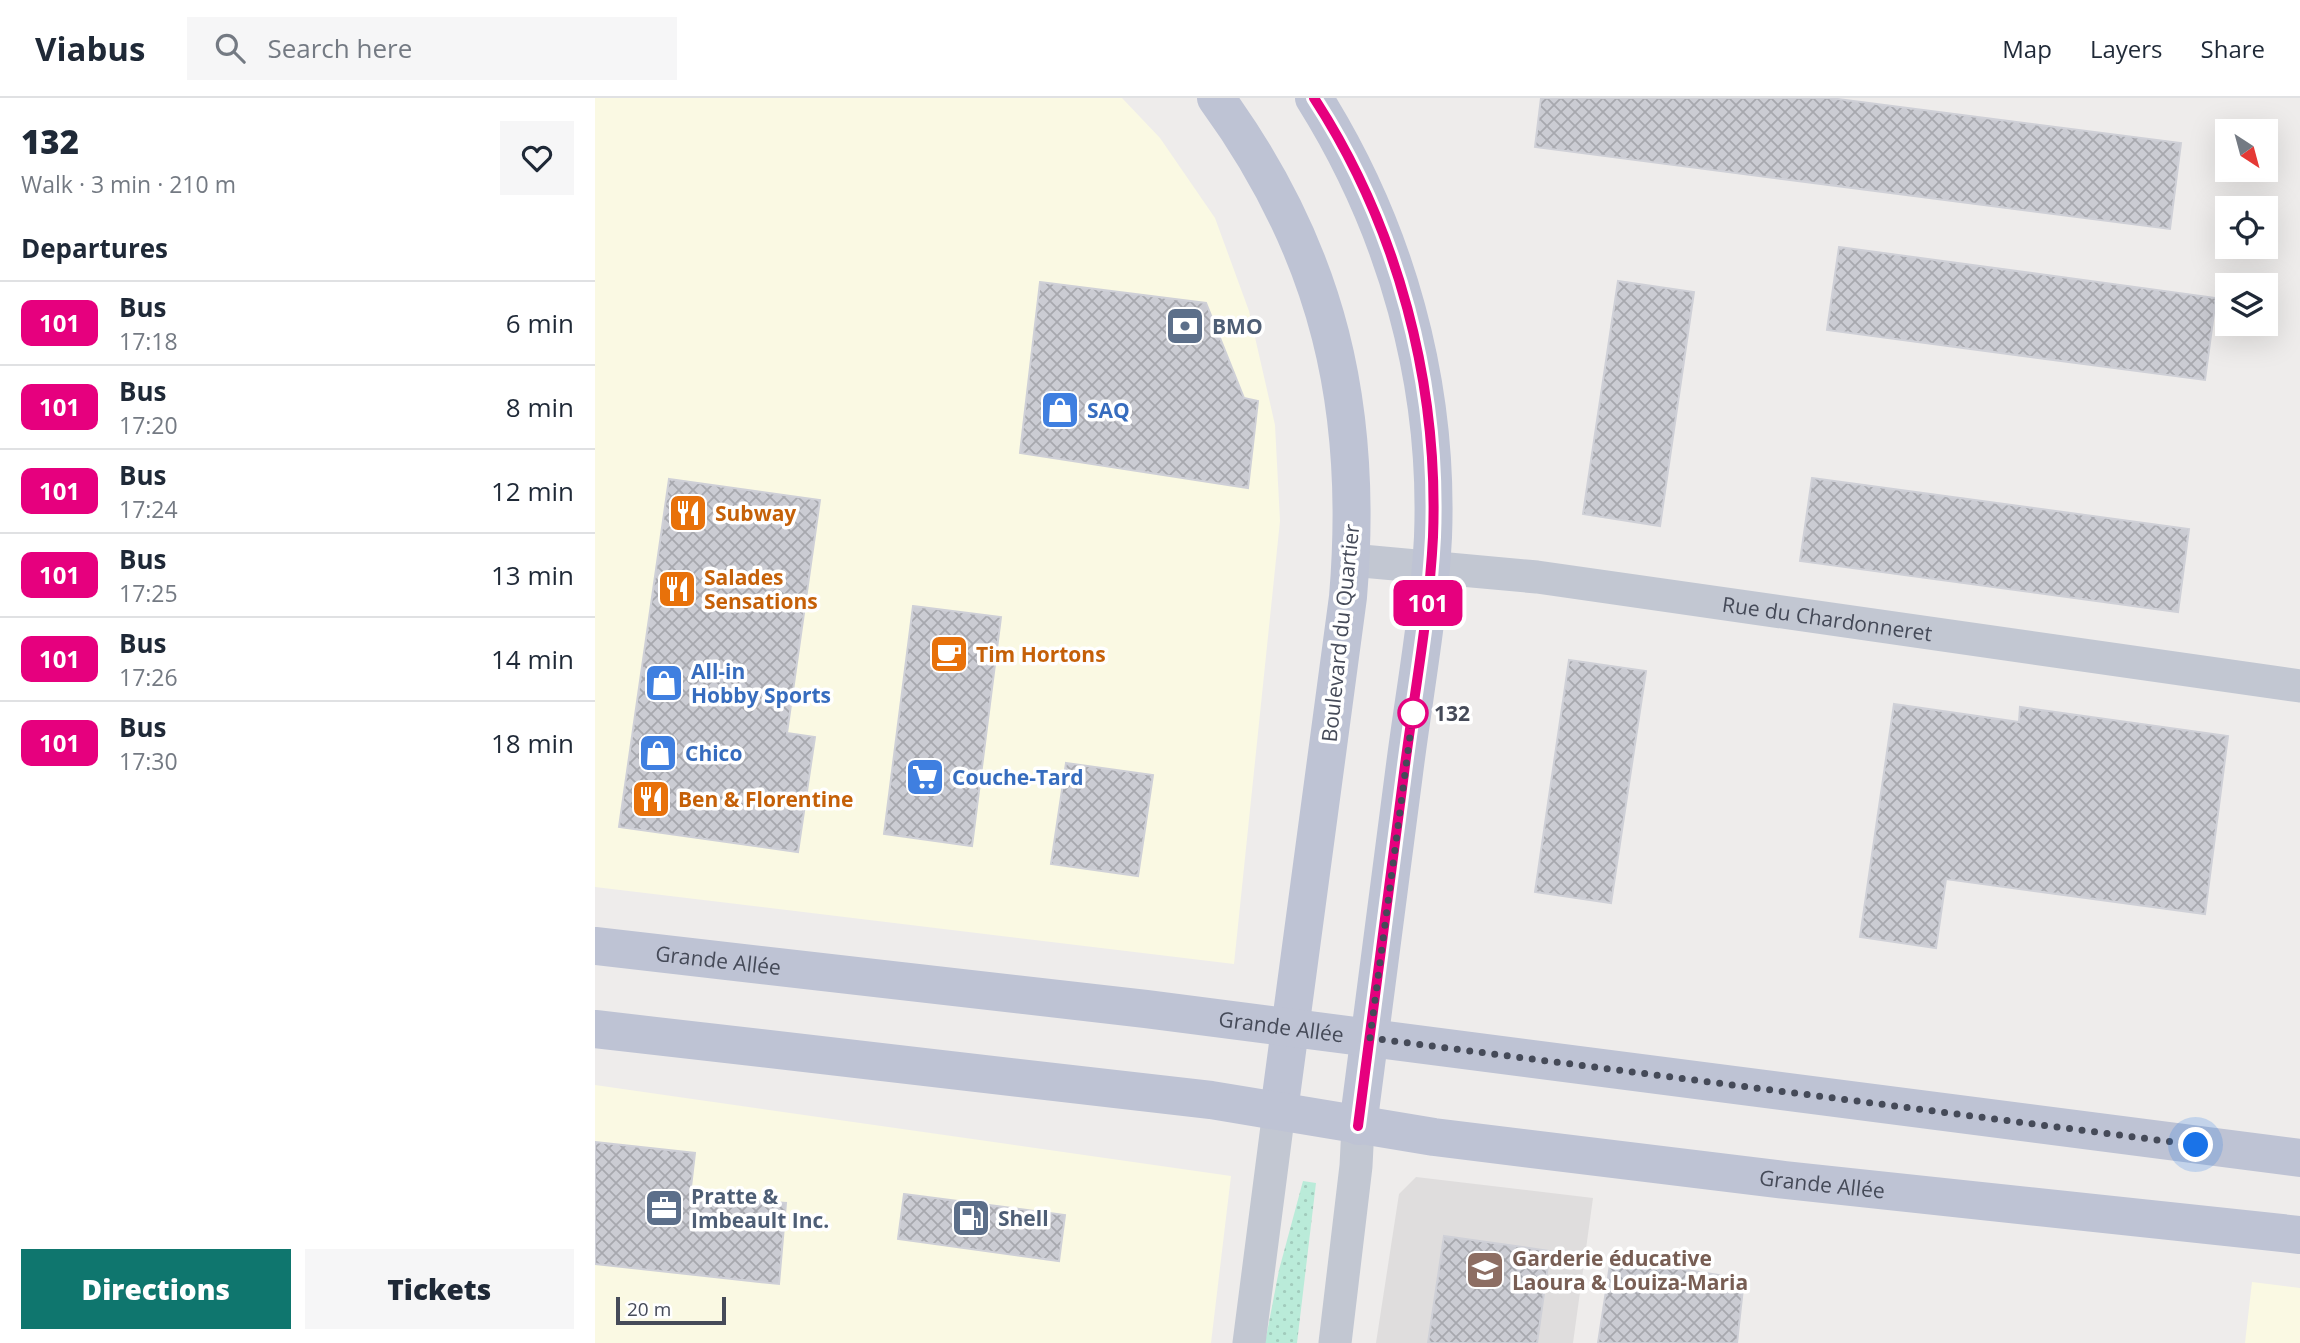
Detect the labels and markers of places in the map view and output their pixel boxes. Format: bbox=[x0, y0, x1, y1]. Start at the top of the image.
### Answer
bank icon: BMO bbox=[1164, 305, 1206, 347]
place label: BMO bbox=[1212, 312, 1263, 340]
shop icon: SAQ bbox=[1039, 389, 1081, 431]
place label: SAQ bbox=[1087, 396, 1130, 424]
restaurant icon: Subway bbox=[667, 492, 709, 534]
place label: Subway bbox=[715, 499, 796, 527]
place label: Salades Sensations bbox=[704, 563, 818, 615]
restaurant icon: Salades Sensations bbox=[656, 568, 698, 610]
cafe icon: Tim Hortons bbox=[928, 633, 970, 675]
place label: Tim Hortons bbox=[976, 640, 1106, 668]
place label: All-in Hobby Sports bbox=[691, 657, 831, 709]
shop icon: All-in Hobby Sports bbox=[643, 662, 685, 704]
marker: 132 bbox=[1398, 698, 1428, 728]
place label: 132 bbox=[1434, 699, 1470, 727]
shop icon: Chico bbox=[637, 732, 679, 774]
place label: Chico bbox=[685, 739, 742, 767]
supermarket icon: Couche-Tard bbox=[904, 756, 946, 798]
place label: Couche-Tard bbox=[952, 763, 1084, 791]
restaurant icon: Ben & Florentine bbox=[630, 778, 672, 820]
place label: Ben & Florentine bbox=[678, 785, 853, 813]
place label: Pratte & Imbeault Inc. bbox=[691, 1182, 829, 1234]
office icon: Pratte & Imbeault Inc. bbox=[643, 1187, 685, 1229]
fuel station icon: Shell bbox=[950, 1197, 992, 1239]
place label: Shell bbox=[998, 1204, 1049, 1232]
place label: Garderie éducative Laoura & Louiza-Maria bbox=[1512, 1244, 1748, 1296]
school or university icon: Garderie éducative Laoura & Louiza-Maria bbox=[1464, 1249, 1506, 1291]

